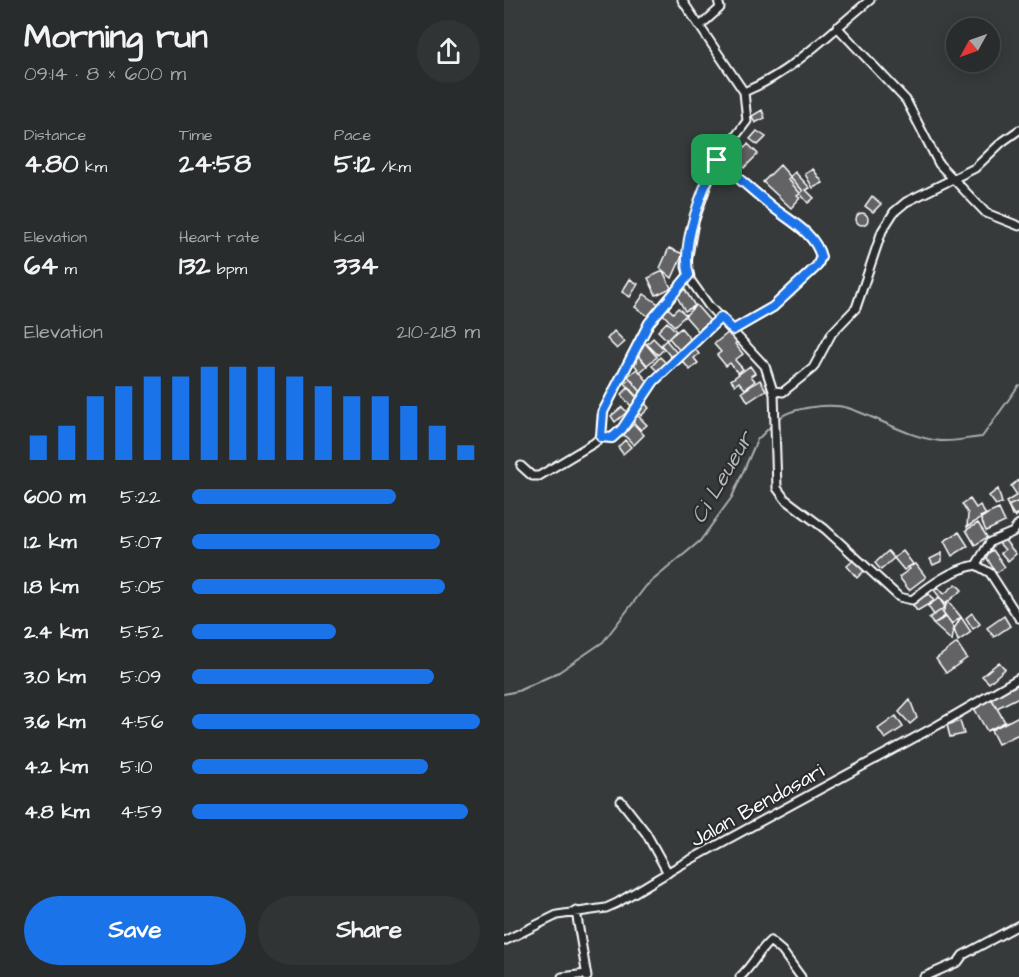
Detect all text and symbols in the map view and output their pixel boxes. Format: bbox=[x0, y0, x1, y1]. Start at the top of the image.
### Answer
text: Morning run bbox=[24, 14, 208, 60]
north arrow bbox=[946, 18, 1000, 72]
map controls bbox=[946, 18, 1000, 72]
button: share bbox=[417, 20, 480, 83]
text: 09:14 · 8 × 600 m bbox=[24, 60, 186, 88]
text: Distance bbox=[24, 124, 86, 146]
text: Time bbox=[179, 124, 213, 146]
text: Pace bbox=[334, 124, 371, 146]
pin bbox=[691, 134, 742, 185]
icon: arrive bbox=[700, 143, 733, 176]
text: 4.80 bbox=[24, 146, 79, 182]
text: 24:58 bbox=[179, 146, 251, 182]
text: 5:12 bbox=[334, 146, 375, 182]
text: km bbox=[79, 156, 107, 178]
text: /km bbox=[375, 156, 411, 178]
text: Elevation bbox=[24, 226, 87, 248]
text: Heart rate bbox=[179, 226, 259, 248]
text: kcal bbox=[334, 226, 365, 248]
text: 64 bbox=[24, 248, 58, 284]
text: 132 bbox=[179, 248, 210, 284]
text: 334 bbox=[334, 248, 378, 284]
text: m bbox=[58, 258, 77, 280]
text: bpm bbox=[210, 258, 247, 280]
text: Elevation bbox=[24, 318, 103, 346]
text: 210–218 m bbox=[397, 318, 480, 346]
water label: Ci Leueur bbox=[684, 424, 762, 529]
text: 600 m bbox=[24, 483, 85, 511]
text: 5:22 bbox=[120, 483, 160, 511]
text: 1.2 km bbox=[24, 528, 77, 556]
text: 5:07 bbox=[120, 528, 162, 556]
text: 1.8 km bbox=[24, 573, 78, 601]
text: 5:05 bbox=[120, 573, 164, 601]
text: 2.4 km bbox=[24, 618, 88, 646]
text: 5:52 bbox=[120, 618, 163, 646]
text: 3.0 km bbox=[24, 663, 85, 691]
text: 5:09 bbox=[120, 663, 162, 691]
text: 3.6 km bbox=[24, 708, 85, 736]
text: 4:56 bbox=[120, 708, 164, 736]
text: 4.2 km bbox=[24, 753, 88, 781]
text: 5:10 bbox=[120, 753, 153, 781]
street label: Jalan Bendasari bbox=[685, 757, 829, 854]
text: 4.8 km bbox=[24, 798, 89, 826]
text: 4:59 bbox=[120, 798, 163, 826]
button: Save bbox=[24, 896, 246, 965]
button: Share bbox=[258, 896, 480, 965]

